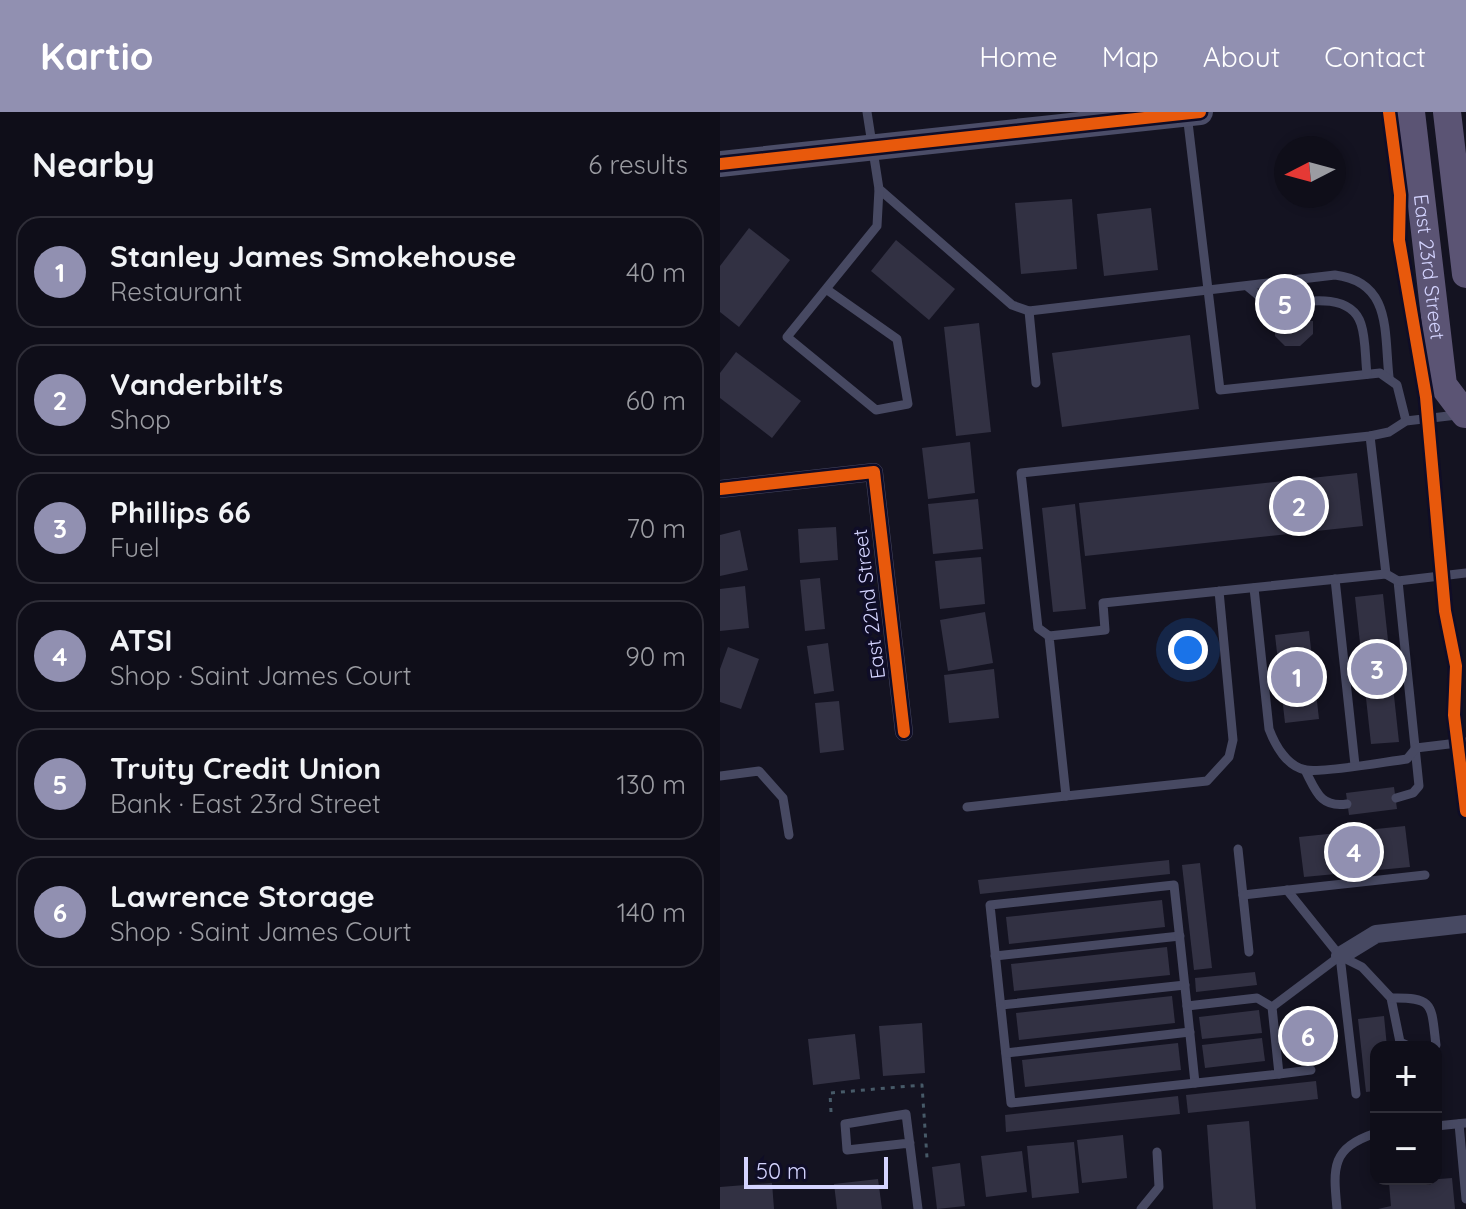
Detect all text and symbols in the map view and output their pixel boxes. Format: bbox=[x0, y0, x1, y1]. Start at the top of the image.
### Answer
text: Kartio bbox=[40, 32, 153, 80]
text: Home bbox=[979, 39, 1058, 74]
text: Map bbox=[1102, 39, 1159, 74]
text: About bbox=[1203, 39, 1280, 74]
text: Contact bbox=[1324, 39, 1426, 74]
north arrow bbox=[1274, 136, 1346, 208]
text: Nearby bbox=[32, 143, 155, 186]
text: 6 results bbox=[588, 148, 688, 181]
street label: East 23rd Street bbox=[1409, 193, 1451, 341]
text: Stanley James Smokehouse bbox=[110, 237, 516, 275]
text: 1 bbox=[55, 256, 65, 289]
text: 40 m bbox=[626, 256, 686, 289]
pin: 5 bbox=[1259, 274, 1311, 334]
text: Restaurant bbox=[110, 275, 243, 308]
text: Vanderbilt's bbox=[110, 365, 283, 403]
text: 2 bbox=[53, 384, 67, 417]
text: 60 m bbox=[626, 384, 686, 417]
text: Shop bbox=[110, 403, 171, 436]
pin: 2 bbox=[1273, 476, 1325, 536]
text: Phillips 66 bbox=[110, 493, 251, 531]
text: 3 bbox=[53, 512, 67, 545]
text: 70 m bbox=[626, 512, 686, 545]
street label: East 22nd Street bbox=[847, 527, 890, 681]
text: Fuel bbox=[110, 531, 160, 564]
text: ATSI bbox=[110, 621, 173, 659]
your location bbox=[1168, 630, 1208, 670]
pin: 3 bbox=[1351, 639, 1403, 699]
text: 4 bbox=[52, 640, 68, 673]
text: 90 m bbox=[625, 640, 686, 673]
pin: 1 bbox=[1271, 647, 1323, 707]
text: Shop · Saint James Court bbox=[110, 659, 412, 692]
text: Truity Credit Union bbox=[110, 749, 381, 787]
text: 5 bbox=[53, 768, 67, 801]
text: 130 m bbox=[616, 768, 686, 801]
text: Bank · East 23rd Street bbox=[110, 787, 381, 820]
pin: 4 bbox=[1328, 822, 1380, 882]
text: Lawrence Storage bbox=[110, 877, 375, 915]
text: 6 bbox=[53, 896, 67, 929]
text: 140 m bbox=[617, 896, 686, 929]
text: Shop · Saint James Court bbox=[110, 915, 412, 948]
pin: 6 bbox=[1282, 1006, 1334, 1066]
map controls bbox=[1370, 1041, 1442, 1185]
button: + bbox=[1370, 1041, 1442, 1113]
button: − bbox=[1370, 1113, 1442, 1185]
scale bar bbox=[744, 1153, 888, 1189]
text: 50 m bbox=[756, 1157, 807, 1185]

